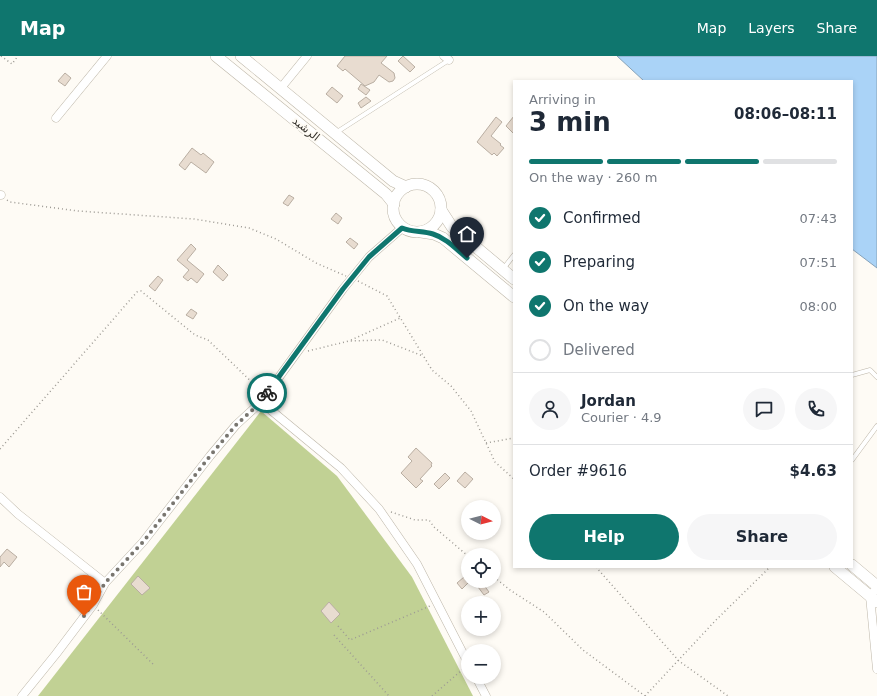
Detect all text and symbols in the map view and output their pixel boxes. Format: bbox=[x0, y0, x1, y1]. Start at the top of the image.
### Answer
text: Map bbox=[20, 17, 65, 39]
text: Map bbox=[697, 20, 726, 36]
text: Layers bbox=[748, 20, 795, 36]
text: Share bbox=[817, 20, 857, 36]
text: Arriving in bbox=[529, 92, 596, 107]
text: 08:06–08:11 bbox=[734, 105, 837, 123]
text: 3 min bbox=[529, 107, 611, 137]
street label: الرشيد bbox=[290, 114, 322, 144]
text: On the way · 260 m bbox=[529, 170, 657, 185]
icon: check bbox=[529, 207, 551, 229]
text: Confirmed bbox=[563, 209, 641, 227]
text: 07:43 bbox=[800, 211, 837, 226]
pin bbox=[450, 217, 484, 258]
icon: home bbox=[456, 223, 478, 245]
icon: check bbox=[529, 251, 551, 273]
text: Preparing bbox=[563, 253, 635, 271]
text: 07:51 bbox=[800, 255, 837, 270]
icon: check bbox=[529, 295, 551, 317]
text: On the way bbox=[563, 297, 649, 315]
text: 08:00 bbox=[800, 299, 837, 314]
text: Delivered bbox=[563, 341, 635, 359]
courier bbox=[247, 373, 287, 413]
icon: bike bbox=[256, 382, 278, 404]
button: person bbox=[529, 388, 571, 430]
button: chat bbox=[743, 388, 785, 430]
button: phone bbox=[795, 388, 837, 430]
text: Jordan bbox=[581, 392, 636, 410]
text: Courier · 4.9 bbox=[581, 410, 662, 425]
text: Order #9616 bbox=[529, 462, 627, 480]
text: $4.63 bbox=[790, 462, 837, 480]
north arrow bbox=[461, 500, 501, 540]
map controls bbox=[461, 500, 501, 684]
button: Help bbox=[529, 514, 679, 560]
button: Share bbox=[687, 514, 837, 560]
button: locate bbox=[461, 548, 501, 588]
pin bbox=[67, 575, 101, 616]
icon: bag bbox=[73, 581, 95, 603]
button: + bbox=[461, 596, 501, 636]
button: − bbox=[461, 644, 501, 684]

